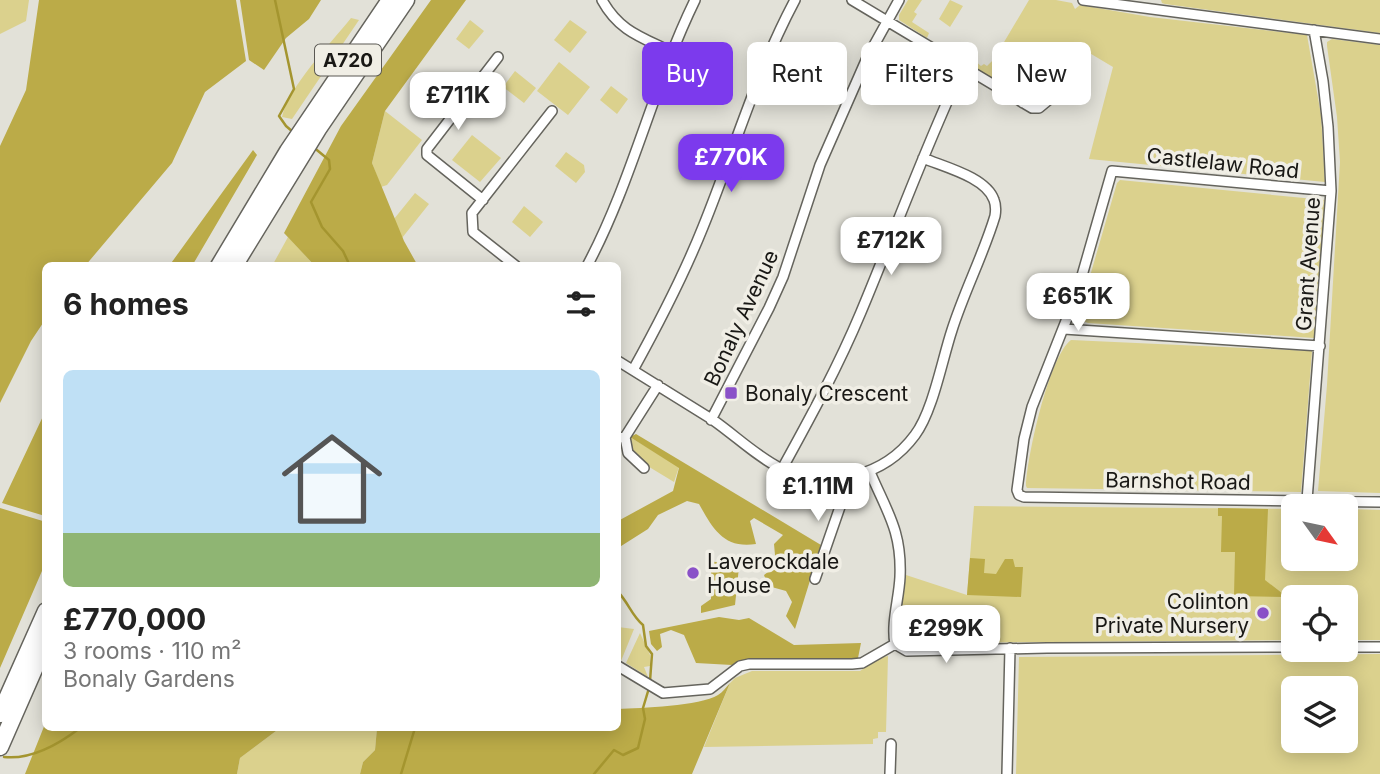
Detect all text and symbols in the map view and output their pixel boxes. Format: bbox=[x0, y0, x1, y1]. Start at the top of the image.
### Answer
chip: Buy bbox=[642, 42, 733, 105]
chip: Rent bbox=[747, 42, 847, 105]
chip: Filters bbox=[861, 42, 978, 105]
chip: New bbox=[992, 42, 1091, 105]
road number: A720 bbox=[315, 44, 381, 76]
pin: £711K bbox=[409, 72, 507, 132]
text: £711K bbox=[426, 81, 490, 109]
pin: £770K bbox=[682, 134, 780, 194]
text: £770K bbox=[694, 143, 768, 171]
street label: Castlelaw Road bbox=[1146, 143, 1300, 183]
street label: Grant Avenue bbox=[1291, 196, 1325, 332]
pin: £712K bbox=[842, 218, 940, 277]
text: £712K bbox=[856, 226, 926, 254]
street label: Bonaly Avenue bbox=[699, 246, 783, 390]
pin: £651K bbox=[1029, 274, 1127, 333]
text: £651K bbox=[1043, 282, 1113, 310]
icon: filters bbox=[562, 285, 600, 323]
text: 6 homes bbox=[63, 286, 189, 322]
place label: Bonaly Crescent bbox=[745, 381, 908, 406]
marker: Bonaly Crescent bbox=[723, 385, 739, 401]
icon: home bbox=[269, 416, 395, 542]
pin: £1.11M bbox=[761, 463, 875, 523]
street label: Barnshot Road bbox=[1105, 467, 1251, 495]
text: £1.11M bbox=[782, 472, 854, 500]
north arrow bbox=[1281, 494, 1358, 570]
map controls bbox=[1281, 494, 1358, 753]
place label: Laverockdale House bbox=[707, 549, 839, 598]
marker: Laverockdale House bbox=[685, 565, 701, 581]
button: locate bbox=[1281, 585, 1358, 662]
place label: Colinton Private Nursery bbox=[1094, 589, 1249, 638]
text: £770,000 bbox=[63, 601, 206, 637]
marker: Colinton Private Nursery bbox=[1255, 605, 1271, 621]
pin: £299K bbox=[897, 606, 995, 665]
text: £299K bbox=[908, 614, 984, 642]
text: 3 rooms · 110 m² bbox=[63, 637, 241, 665]
text: Bonaly Gardens bbox=[63, 665, 235, 693]
button: layers bbox=[1281, 676, 1358, 753]

